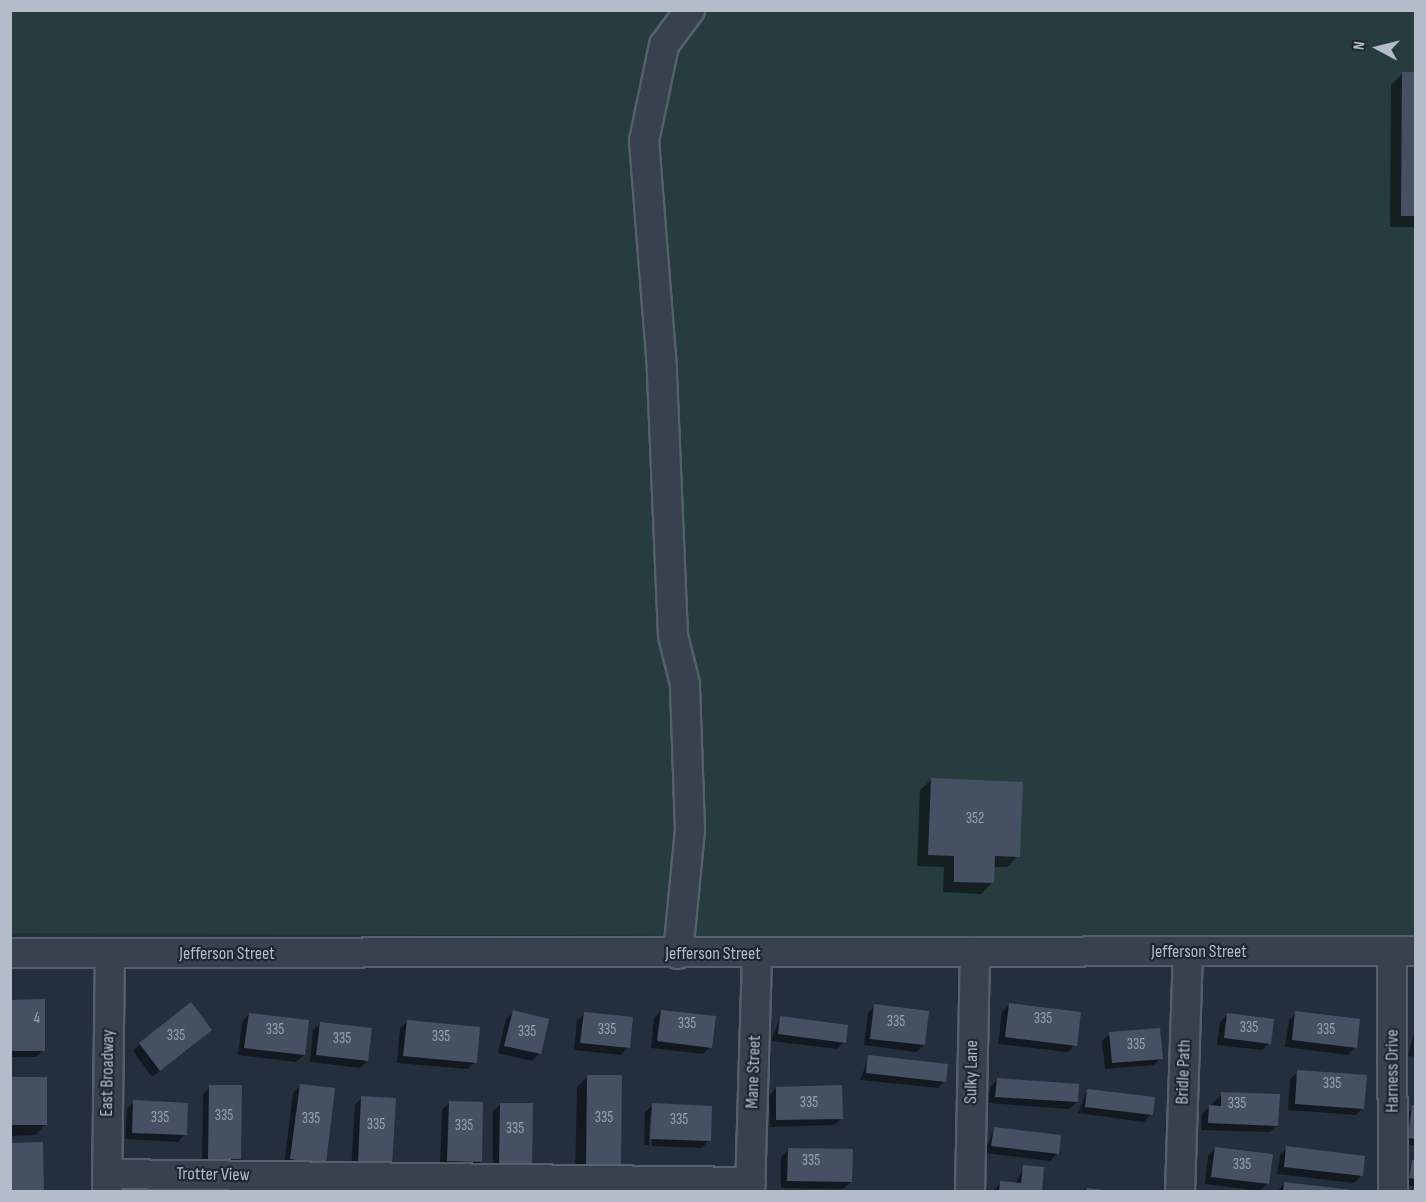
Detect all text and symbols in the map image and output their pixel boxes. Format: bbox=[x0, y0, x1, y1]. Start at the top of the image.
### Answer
north arrow bbox=[1348, 18, 1408, 78]
text: N bbox=[1350, 40, 1370, 51]
house number: 352 bbox=[966, 810, 984, 828]
street label: Jefferson Street bbox=[1151, 941, 1247, 963]
street label: Jefferson Street bbox=[179, 943, 275, 965]
street label: Jefferson Street bbox=[665, 943, 761, 965]
house number: 4 bbox=[34, 1010, 40, 1028]
house number: 335 bbox=[1034, 1010, 1052, 1028]
house number: 335 bbox=[887, 1013, 905, 1031]
house number: 335 bbox=[678, 1015, 696, 1033]
house number: 335 bbox=[1240, 1019, 1258, 1037]
house number: 335 bbox=[266, 1021, 284, 1039]
house number: 335 bbox=[598, 1021, 616, 1039]
house number: 335 bbox=[1317, 1021, 1335, 1039]
house number: 335 bbox=[518, 1023, 536, 1041]
house number: 335 bbox=[167, 1027, 185, 1045]
house number: 335 bbox=[432, 1028, 450, 1046]
street label: East Broadway bbox=[96, 1029, 120, 1117]
street label: Harness Drive bbox=[1382, 1029, 1404, 1113]
house number: 335 bbox=[333, 1030, 351, 1048]
street label: Mane Street bbox=[742, 1035, 766, 1109]
house number: 335 bbox=[1127, 1036, 1145, 1054]
street label: Bridle Path bbox=[1172, 1039, 1196, 1105]
street label: Sulky Lane bbox=[961, 1040, 983, 1104]
house number: 335 bbox=[1323, 1075, 1341, 1093]
house number: 335 bbox=[800, 1094, 818, 1112]
house number: 335 bbox=[1228, 1095, 1246, 1113]
house number: 335 bbox=[215, 1107, 233, 1125]
house number: 335 bbox=[151, 1109, 169, 1127]
house number: 335 bbox=[595, 1109, 613, 1127]
house number: 335 bbox=[302, 1110, 320, 1128]
house number: 335 bbox=[670, 1111, 688, 1129]
house number: 335 bbox=[367, 1116, 385, 1134]
house number: 335 bbox=[455, 1117, 473, 1135]
house number: 335 bbox=[506, 1120, 524, 1138]
house number: 335 bbox=[802, 1152, 820, 1170]
house number: 335 bbox=[1233, 1156, 1251, 1174]
street label: Trotter View bbox=[176, 1164, 250, 1186]

